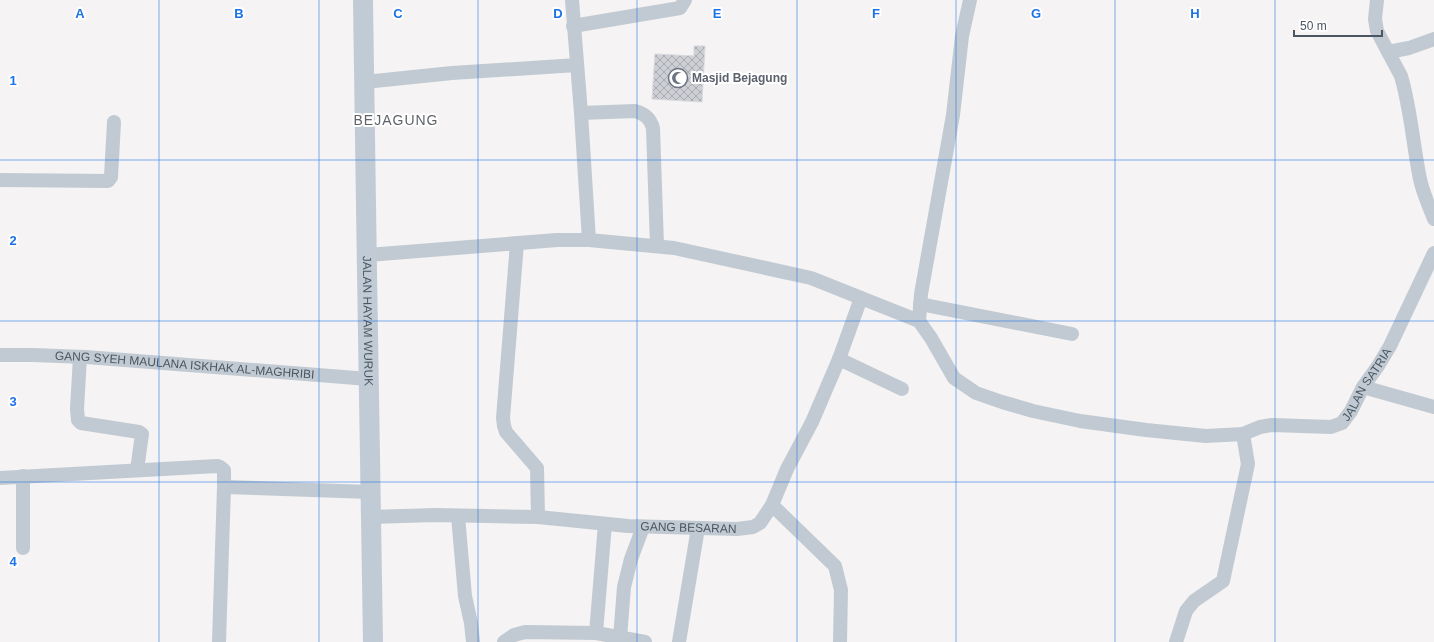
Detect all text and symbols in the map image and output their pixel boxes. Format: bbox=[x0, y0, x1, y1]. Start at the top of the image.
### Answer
text: A bbox=[75, 6, 85, 21]
text: B bbox=[234, 6, 244, 21]
text: C bbox=[393, 6, 403, 21]
text: D bbox=[553, 6, 563, 21]
text: E bbox=[713, 6, 722, 21]
text: F bbox=[872, 6, 880, 21]
text: G bbox=[1031, 6, 1041, 21]
text: H bbox=[1190, 6, 1200, 21]
scale bar bbox=[1294, 12, 1382, 38]
text: 50 m bbox=[1300, 19, 1327, 33]
mosque icon: Masjid Bejagung bbox=[667, 67, 689, 89]
place label: Masjid Bejagung bbox=[692, 71, 787, 85]
text: 1 bbox=[9, 73, 17, 88]
district label: BEJAGUNG bbox=[353, 112, 439, 128]
text: 2 bbox=[9, 233, 17, 248]
street label: JALAN HAYAM WURUK bbox=[360, 256, 375, 386]
street label: JALAN SATRIA bbox=[1339, 345, 1394, 424]
street label: GANG SYEH MAULANA ISKHAK AL-MAGHRIBI bbox=[55, 349, 315, 382]
text: 3 bbox=[9, 394, 17, 409]
street label: GANG BESARAN bbox=[640, 519, 737, 536]
text: 4 bbox=[9, 554, 17, 569]

